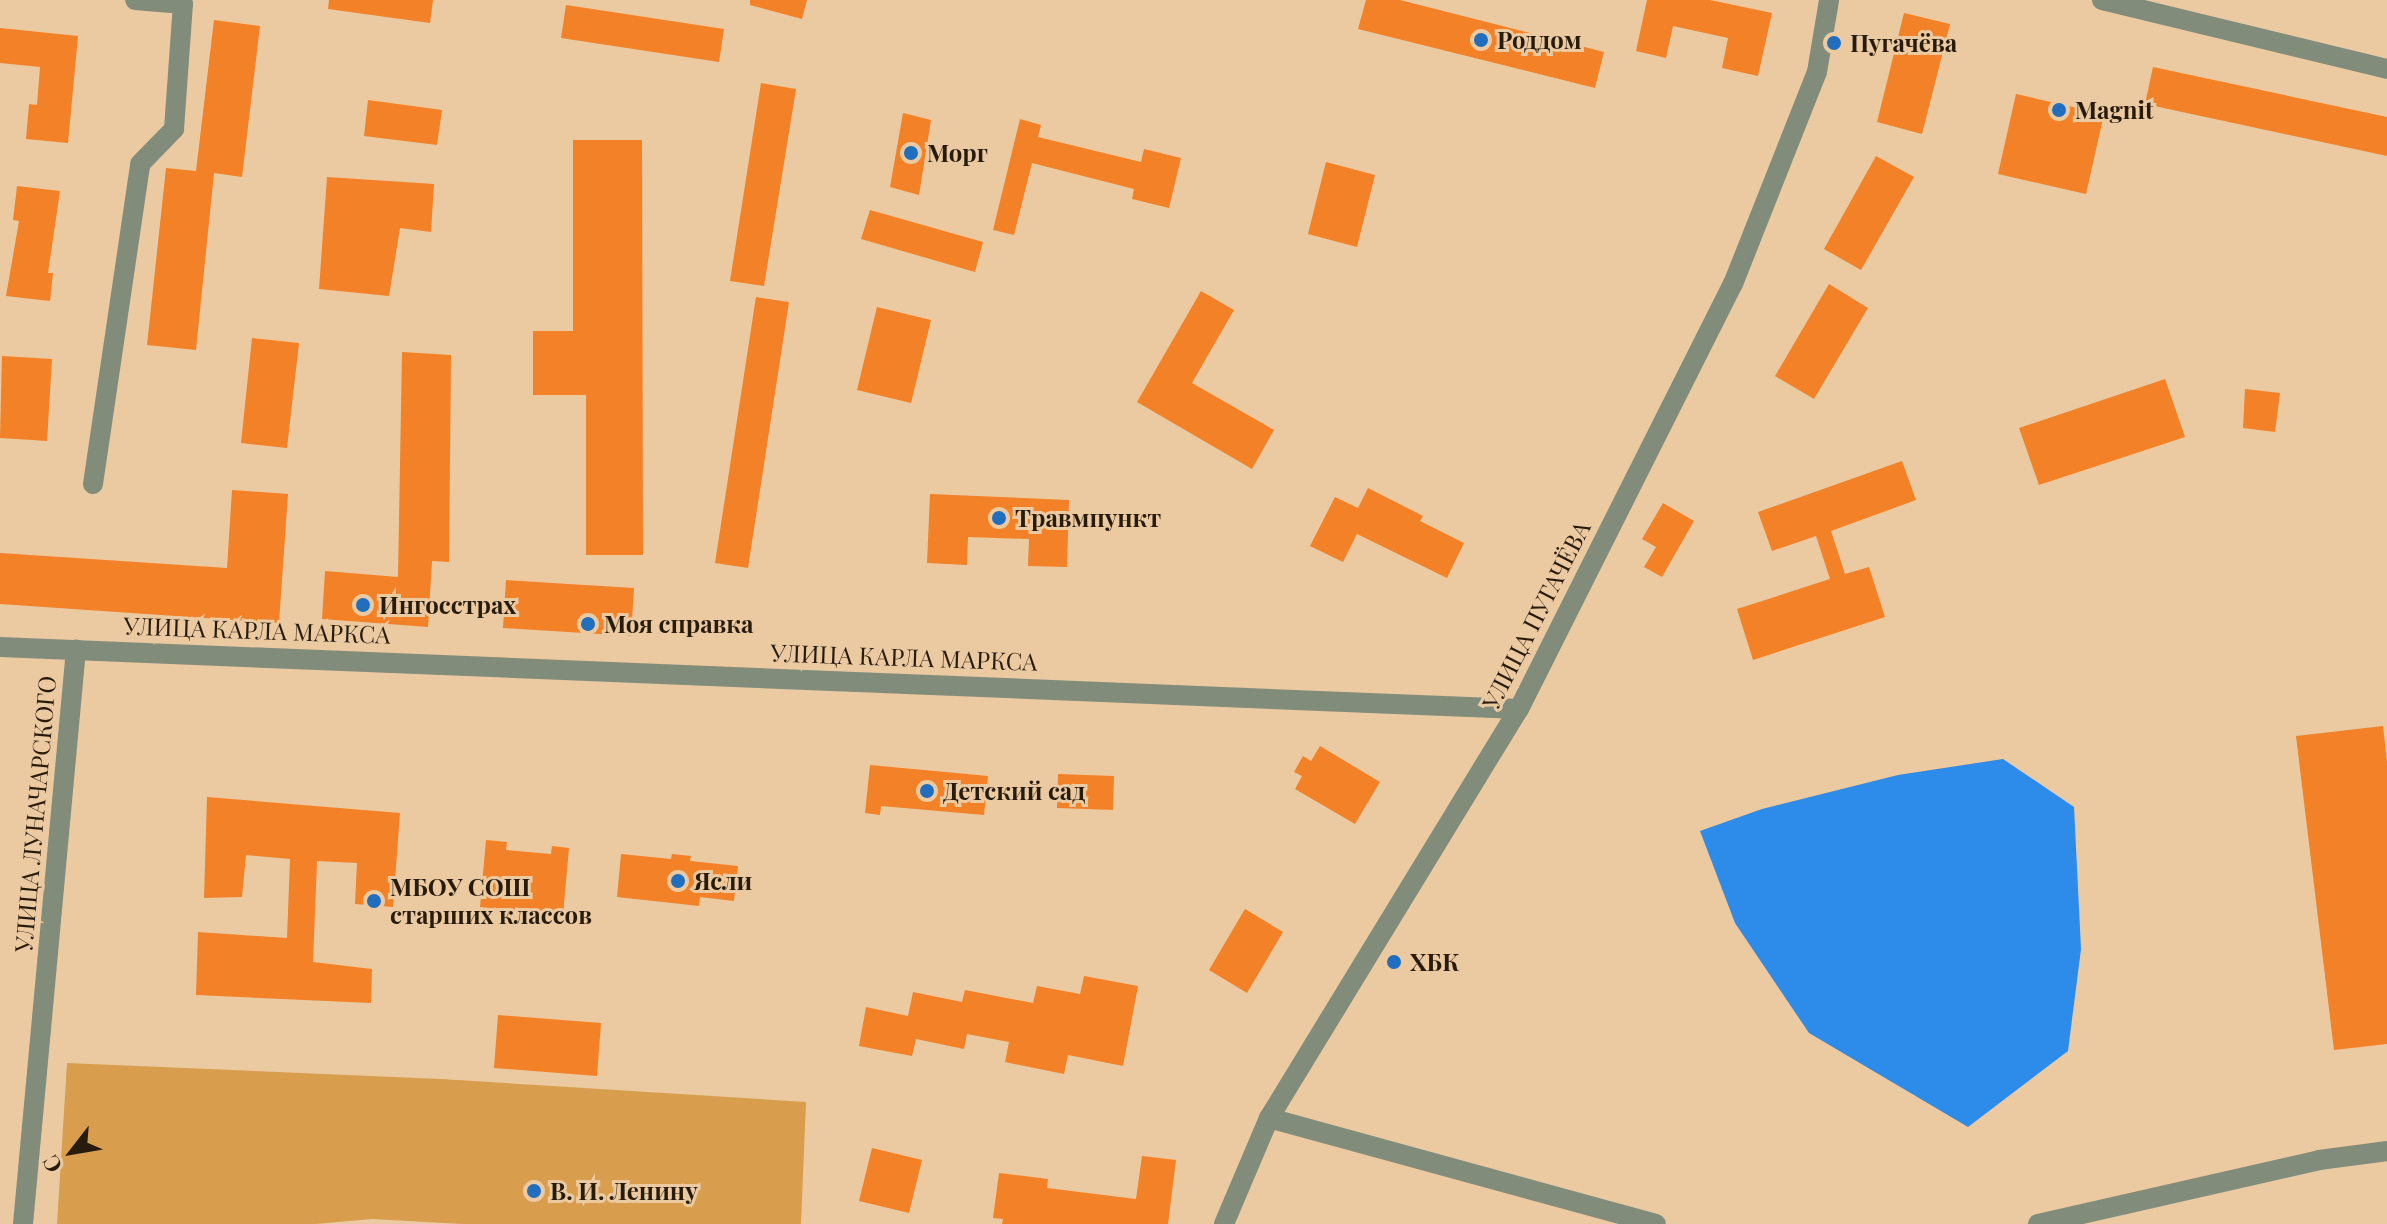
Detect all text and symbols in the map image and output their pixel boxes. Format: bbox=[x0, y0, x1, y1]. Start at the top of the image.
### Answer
place label: Роддом bbox=[1497, 26, 1582, 54]
place label: Пугачёва bbox=[1850, 29, 1957, 57]
marker: Роддом bbox=[1472, 31, 1490, 49]
marker: Пугачёва bbox=[1825, 34, 1843, 52]
place label: Magnit bbox=[2075, 96, 2154, 124]
marker: Magnit bbox=[2050, 101, 2068, 119]
place label: Морг bbox=[927, 139, 988, 167]
marker: Морг bbox=[902, 144, 920, 162]
place label: Травмпункт bbox=[1015, 504, 1161, 532]
marker: Травмпункт bbox=[990, 509, 1008, 527]
street label: УЛИЦА ПУГАЧЁВА bbox=[1476, 516, 1596, 714]
place label: Ингосстрах bbox=[379, 591, 516, 619]
marker: Ингосстрах bbox=[354, 596, 372, 614]
place label: Моя справка bbox=[604, 610, 754, 638]
street label: УЛИЦА КАРЛА МАРКСА bbox=[123, 611, 391, 649]
marker: Моя справка bbox=[579, 615, 597, 633]
street label: УЛИЦА КАРЛА МАРКСА bbox=[770, 638, 1038, 676]
street label: УЛИЦА ЛУНАЧАРСКОГО bbox=[9, 674, 61, 954]
place label: Детский сад bbox=[943, 777, 1085, 805]
marker: Детский сад bbox=[918, 782, 936, 800]
place label: Ясли bbox=[694, 867, 752, 895]
marker: Ясли bbox=[669, 872, 687, 890]
place label: МБОУ СОШ старших классов bbox=[390, 873, 592, 929]
marker: МБОУ СОШ старших классов bbox=[365, 892, 383, 910]
place label: ХБК bbox=[1410, 948, 1459, 976]
marker: ХБК bbox=[1385, 953, 1403, 971]
north arrow bbox=[32, 1112, 112, 1192]
text: С bbox=[35, 1150, 68, 1179]
place label: В. И. Ленину bbox=[550, 1177, 698, 1205]
marker: В. И. Ленину bbox=[525, 1182, 543, 1200]

